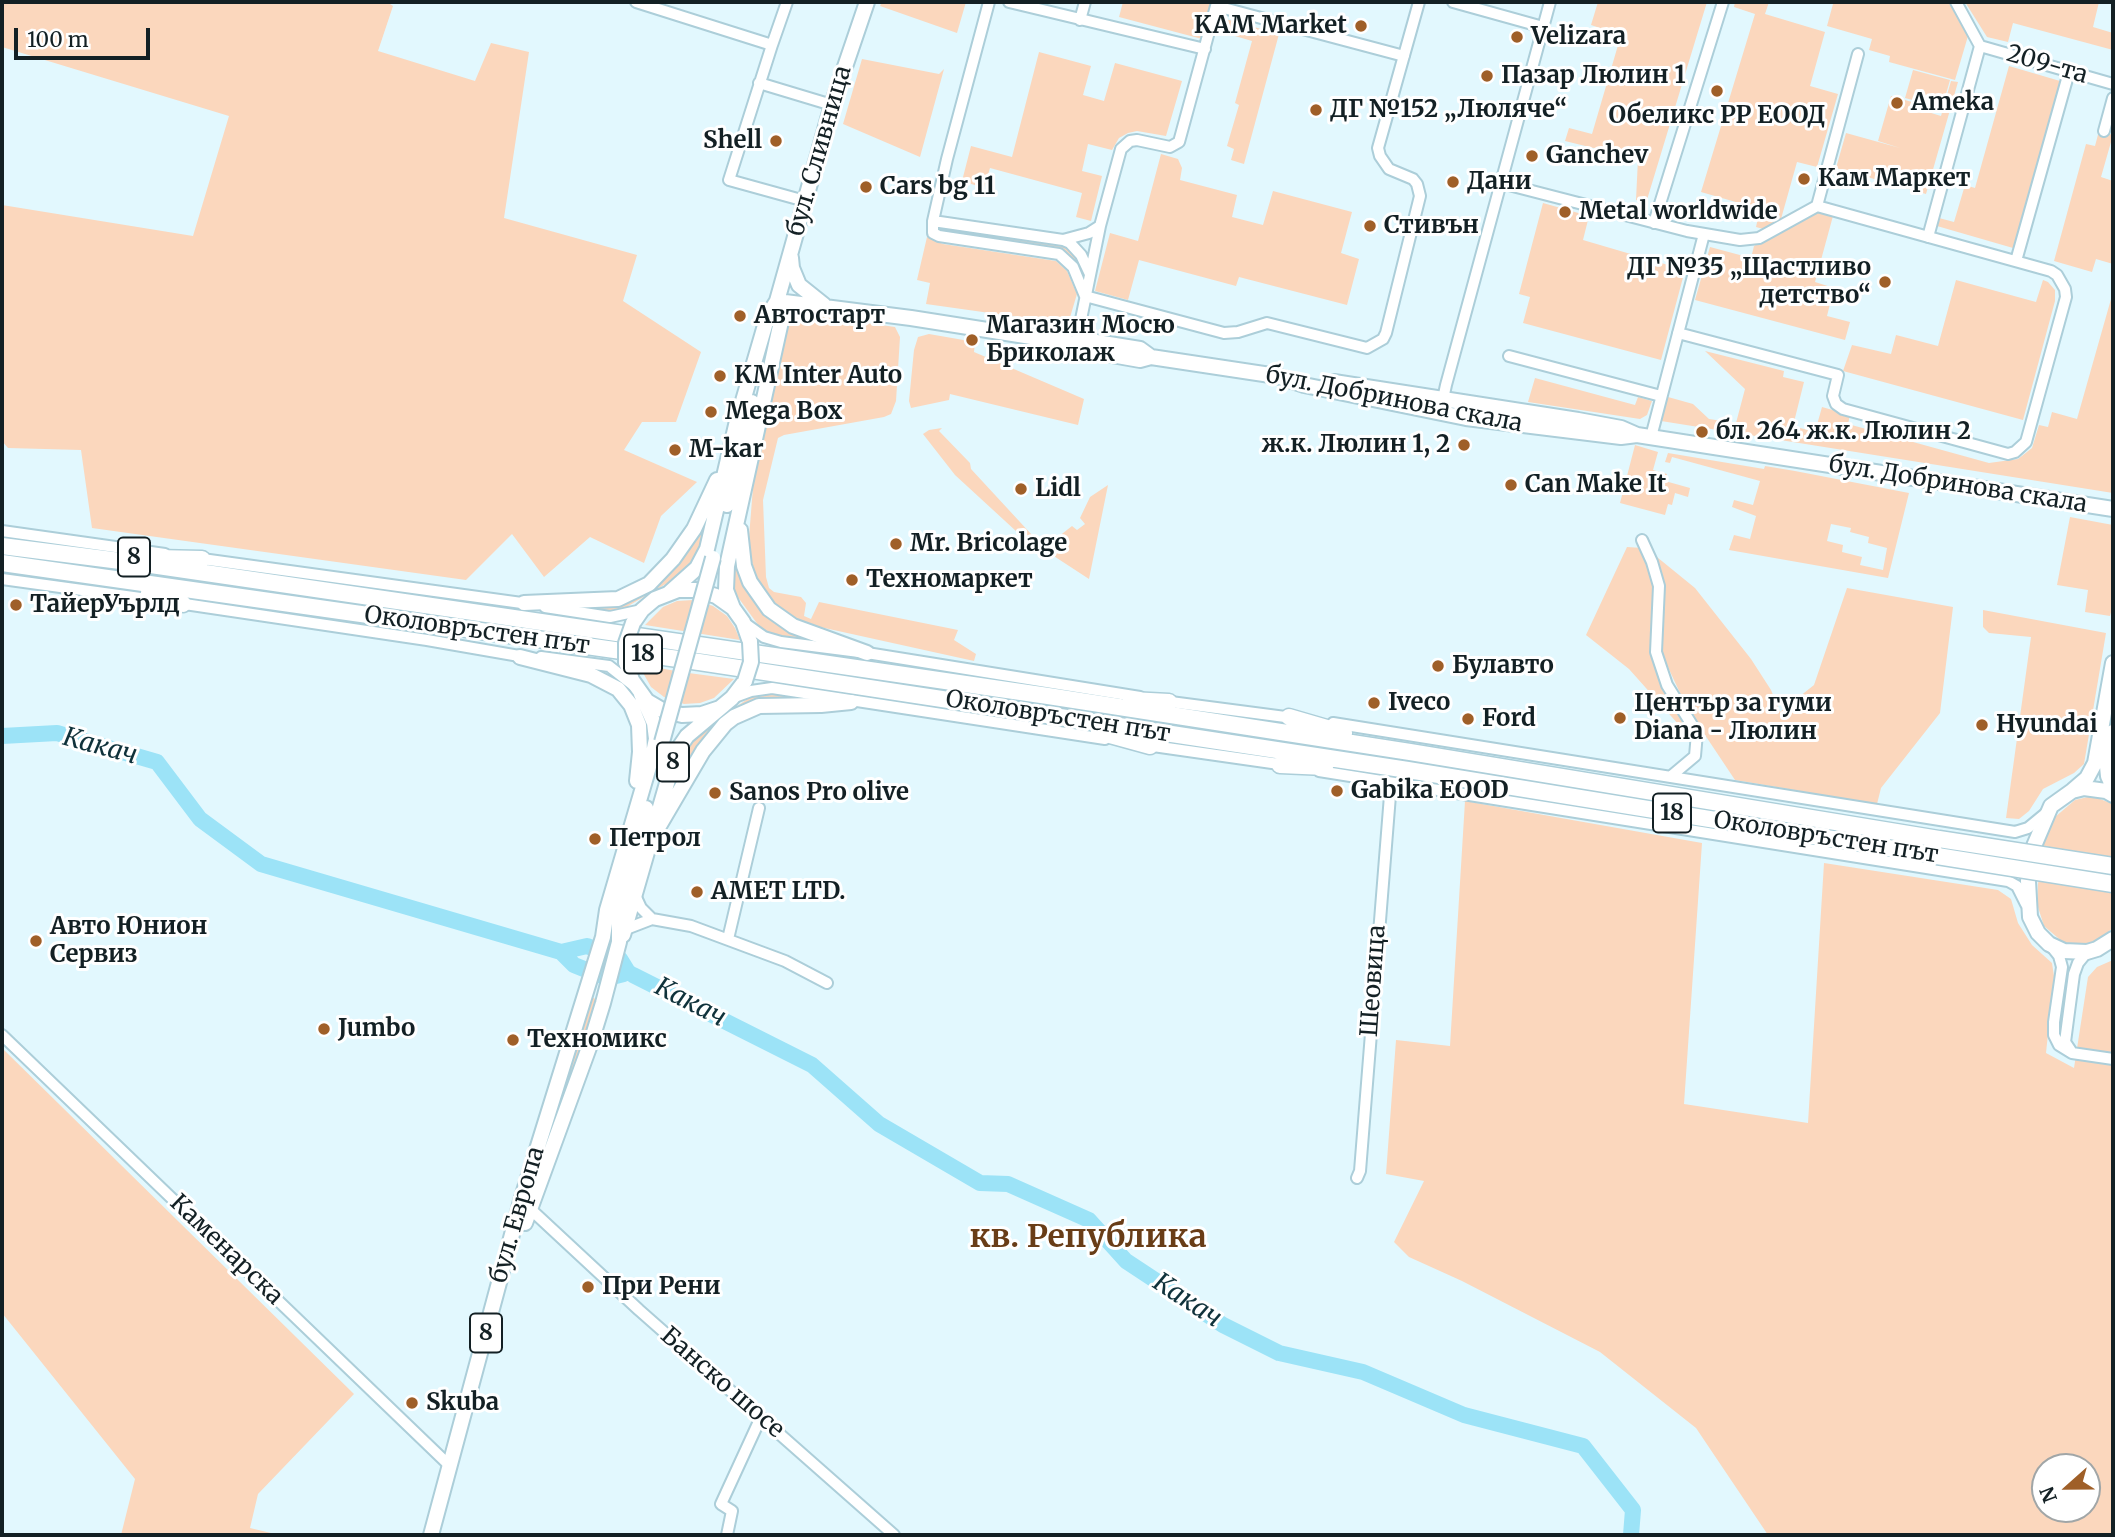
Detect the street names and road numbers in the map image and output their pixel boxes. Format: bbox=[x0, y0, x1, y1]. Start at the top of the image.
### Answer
street label: 209-та bbox=[2003, 40, 2091, 90]
street label: бул. Сливница bbox=[782, 63, 858, 239]
street label: бул. Добринова скала bbox=[1263, 361, 1525, 439]
street label: бул. Добринова скала bbox=[1827, 450, 2089, 520]
road number: 8 bbox=[118, 538, 150, 576]
street label: Околовръстен път bbox=[362, 601, 592, 661]
road number: 18 bbox=[624, 634, 662, 674]
street label: Околовръстен път bbox=[943, 685, 1173, 749]
road number: 8 bbox=[657, 742, 689, 782]
road number: 18 bbox=[1653, 793, 1691, 832]
street label: Околовръстен път bbox=[1711, 806, 1941, 870]
street label: Шеовица bbox=[1356, 924, 1392, 1038]
street label: бул. Европа bbox=[485, 1144, 551, 1286]
street label: Каменарска bbox=[163, 1189, 289, 1311]
road number: 8 bbox=[470, 1314, 502, 1352]
street label: Банско шосе bbox=[654, 1322, 790, 1444]

